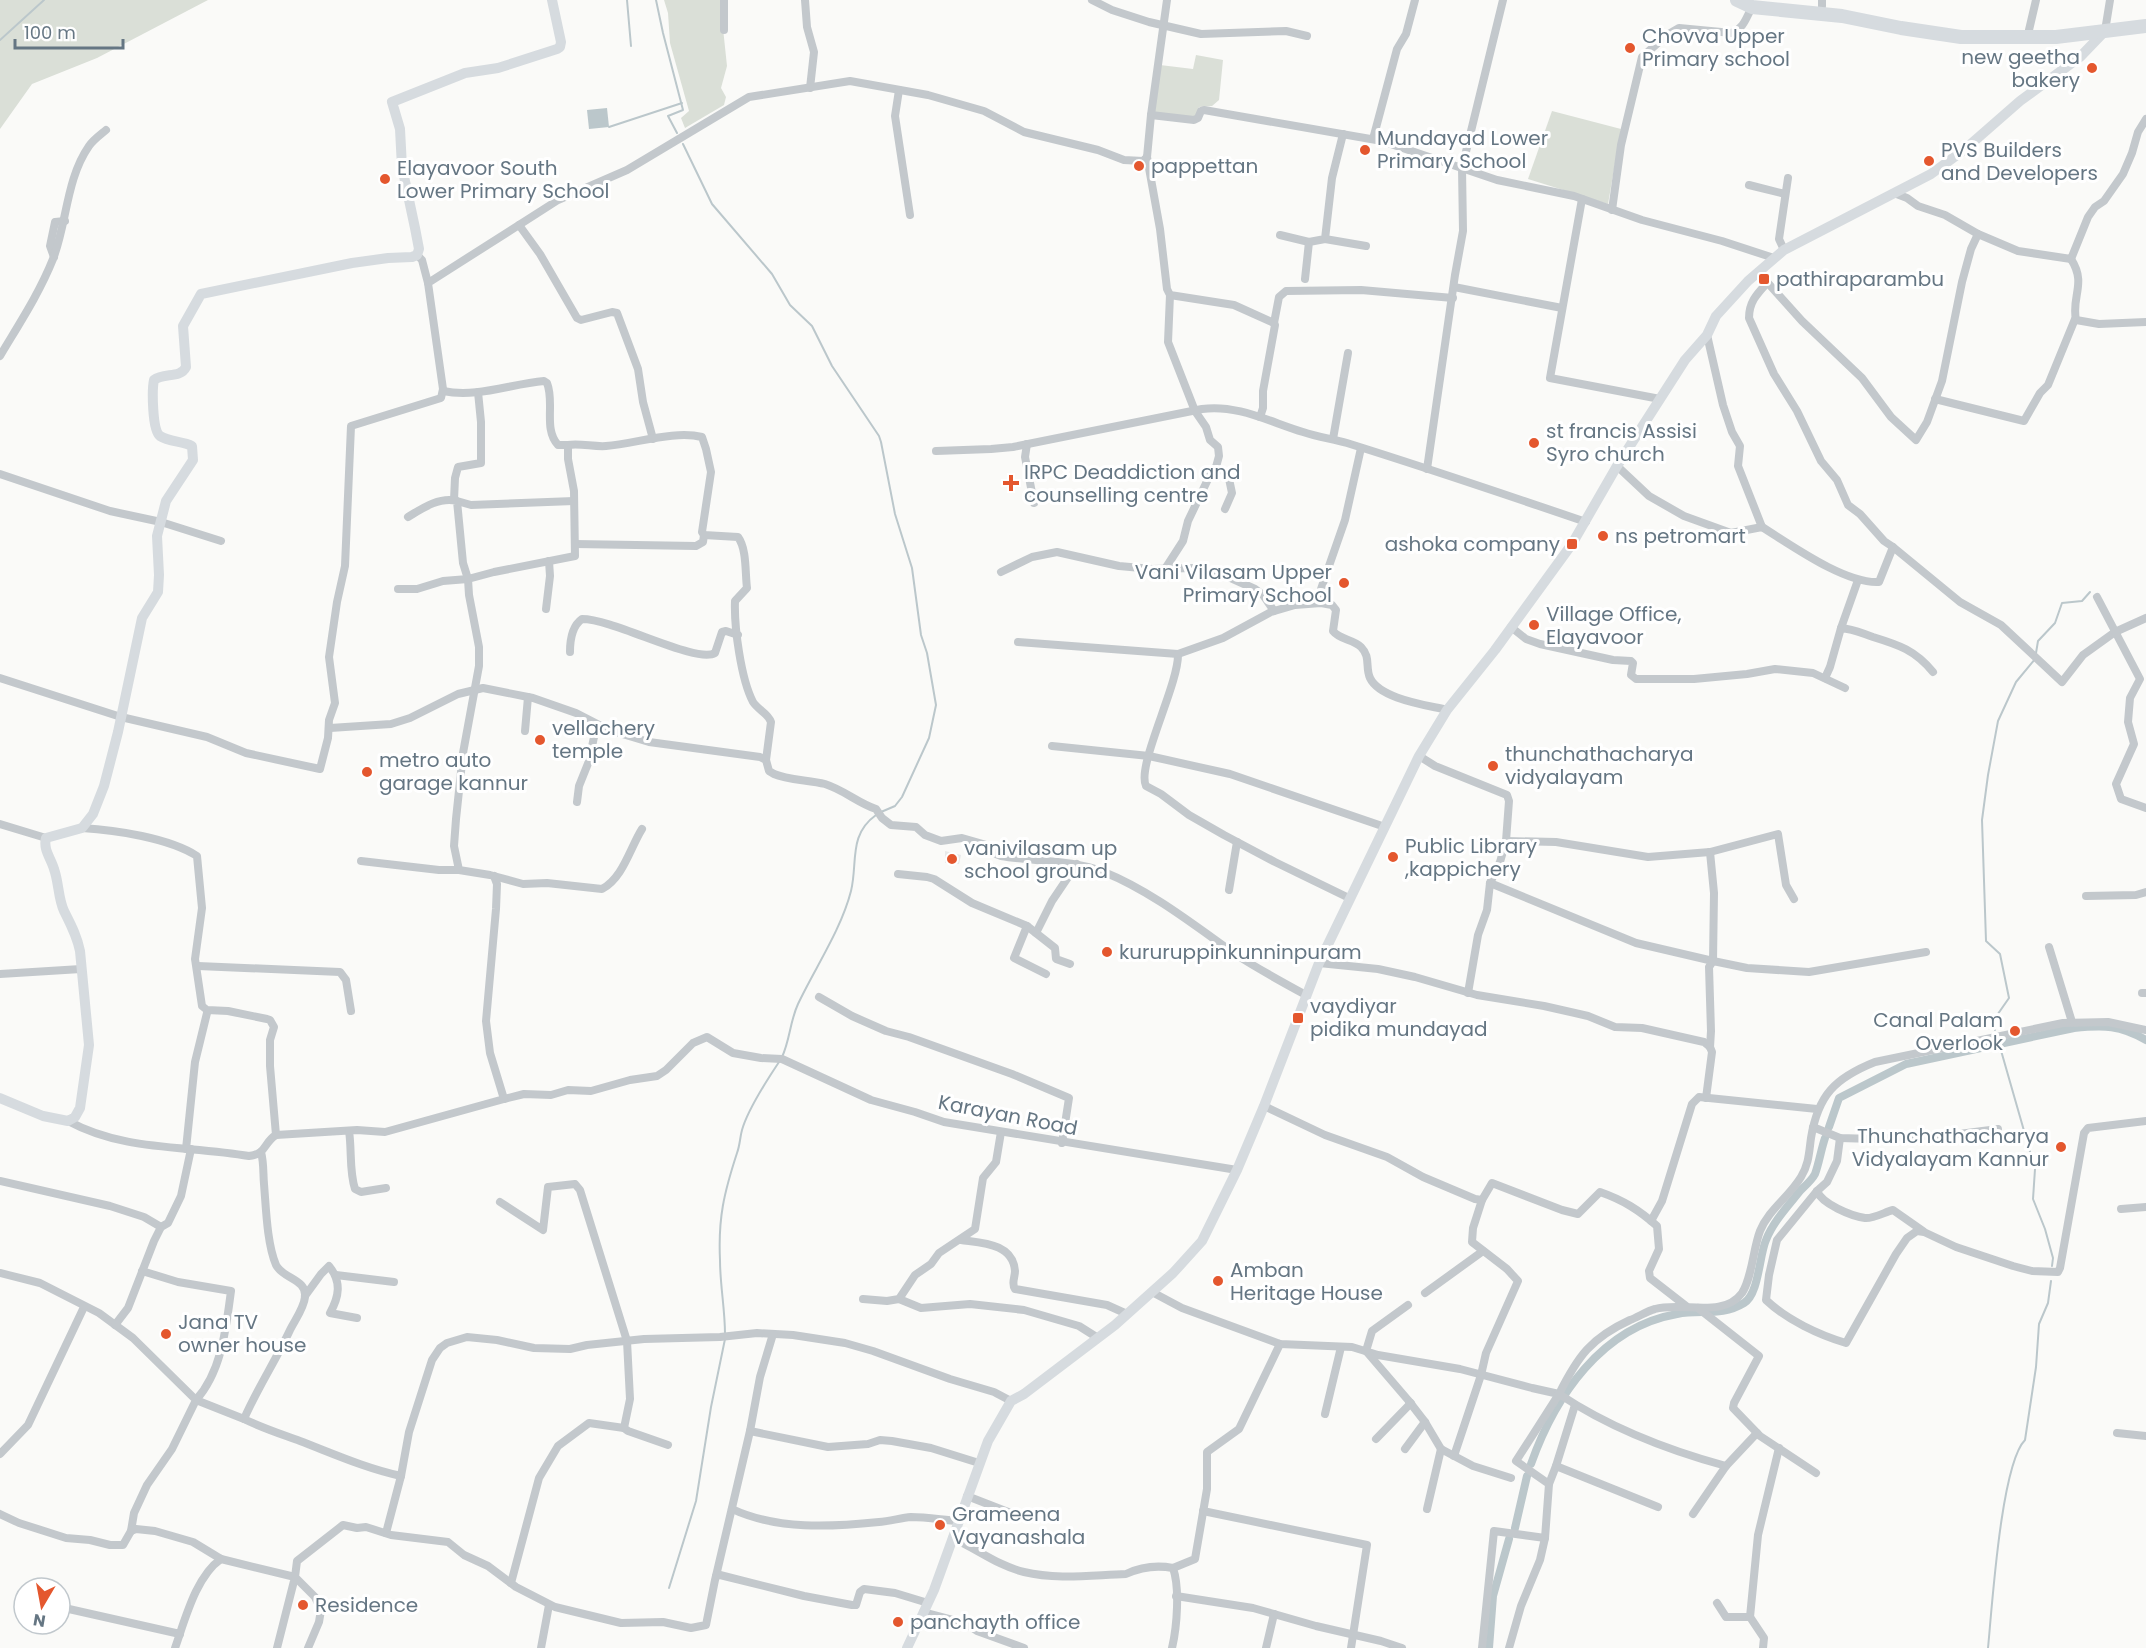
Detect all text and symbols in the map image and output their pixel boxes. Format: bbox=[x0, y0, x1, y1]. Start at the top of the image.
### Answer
scale bar bbox=[15, 12, 123, 50]
text: 100 m bbox=[24, 20, 76, 45]
place label: Chovva Upper Primary school bbox=[1642, 22, 1790, 73]
marker: Chovva Upper Primary school bbox=[1623, 41, 1637, 55]
place label: new geetha bakery bbox=[1961, 43, 2080, 94]
marker: new geetha bakery bbox=[2085, 61, 2099, 75]
place label: Mundayad Lower Primary School bbox=[1377, 124, 1548, 175]
place label: PVS Builders and Developers bbox=[1941, 136, 2098, 187]
marker: Mundayad Lower Primary School bbox=[1358, 143, 1372, 157]
place label: pappettan bbox=[1151, 152, 1258, 180]
place label: Elayavoor South Lower Primary School bbox=[397, 154, 609, 205]
marker: PVS Builders and Developers bbox=[1922, 154, 1936, 168]
marker: pappettan bbox=[1132, 159, 1146, 173]
marker: Elayavoor South Lower Primary School bbox=[378, 172, 392, 186]
place label: pathiraparambu bbox=[1776, 265, 1944, 293]
marker: pathiraparambu bbox=[1757, 272, 1771, 286]
place label: st francis Assisi Syro church bbox=[1546, 417, 1697, 468]
marker: st francis Assisi Syro church bbox=[1527, 436, 1541, 450]
place label: IRPC Deaddiction and counselling centre bbox=[1024, 458, 1241, 509]
marker: IRPC Deaddiction and counselling centre bbox=[1002, 474, 1020, 492]
place label: ns petromart bbox=[1615, 522, 1746, 550]
marker: ns petromart bbox=[1596, 529, 1610, 543]
place label: ashoka company bbox=[1385, 530, 1560, 558]
marker: ashoka company bbox=[1565, 537, 1579, 551]
place label: Vani Vilasam Upper Primary School bbox=[1135, 558, 1332, 609]
marker: Vani Vilasam Upper Primary School bbox=[1337, 576, 1351, 590]
place label: Village Office, Elayavoor bbox=[1546, 600, 1681, 651]
marker: Village Office, Elayavoor bbox=[1527, 618, 1541, 632]
place label: vellachery temple bbox=[552, 714, 655, 765]
marker: vellachery temple bbox=[533, 733, 547, 747]
place label: thunchathacharya vidyalayam bbox=[1505, 740, 1693, 791]
place label: metro auto garage kannur bbox=[379, 746, 528, 797]
marker: thunchathacharya vidyalayam bbox=[1486, 759, 1500, 773]
marker: metro auto garage kannur bbox=[360, 765, 374, 779]
place label: Public Library ,kappichery bbox=[1404, 832, 1537, 883]
place label: vanivilasam up school ground bbox=[964, 834, 1117, 885]
marker: Public Library ,kappichery bbox=[1386, 850, 1400, 864]
marker: vanivilasam up school ground bbox=[945, 852, 959, 866]
place label: kururuppinkunninpuram bbox=[1119, 938, 1362, 966]
marker: kururuppinkunninpuram bbox=[1100, 945, 1114, 959]
place label: vaydiyar pidika mundayad bbox=[1310, 992, 1488, 1043]
place label: Canal Palam Overlook bbox=[1873, 1006, 2004, 1057]
marker: vaydiyar pidika mundayad bbox=[1291, 1011, 1305, 1025]
marker: Canal Palam Overlook bbox=[2008, 1024, 2022, 1038]
street label: Karayan Road bbox=[936, 1088, 1080, 1142]
place label: Thunchathacharya Vidyalayam Kannur bbox=[1852, 1122, 2049, 1173]
marker: Thunchathacharya Vidyalayam Kannur bbox=[2054, 1140, 2068, 1154]
place label: Amban Heritage House bbox=[1230, 1256, 1383, 1307]
marker: Amban Heritage House bbox=[1211, 1274, 1225, 1288]
place label: Jana TV owner house bbox=[178, 1308, 306, 1359]
marker: Jana TV owner house bbox=[159, 1327, 173, 1341]
place label: Grameena Vayanashala bbox=[952, 1500, 1085, 1551]
marker: Grameena Vayanashala bbox=[933, 1518, 947, 1532]
north arrow bbox=[12, 1576, 72, 1636]
place label: Residence bbox=[315, 1591, 418, 1619]
marker: Residence bbox=[296, 1598, 310, 1612]
text: N bbox=[32, 1608, 47, 1633]
place label: panchayth office bbox=[910, 1608, 1080, 1636]
marker: panchayth office bbox=[891, 1615, 905, 1629]

